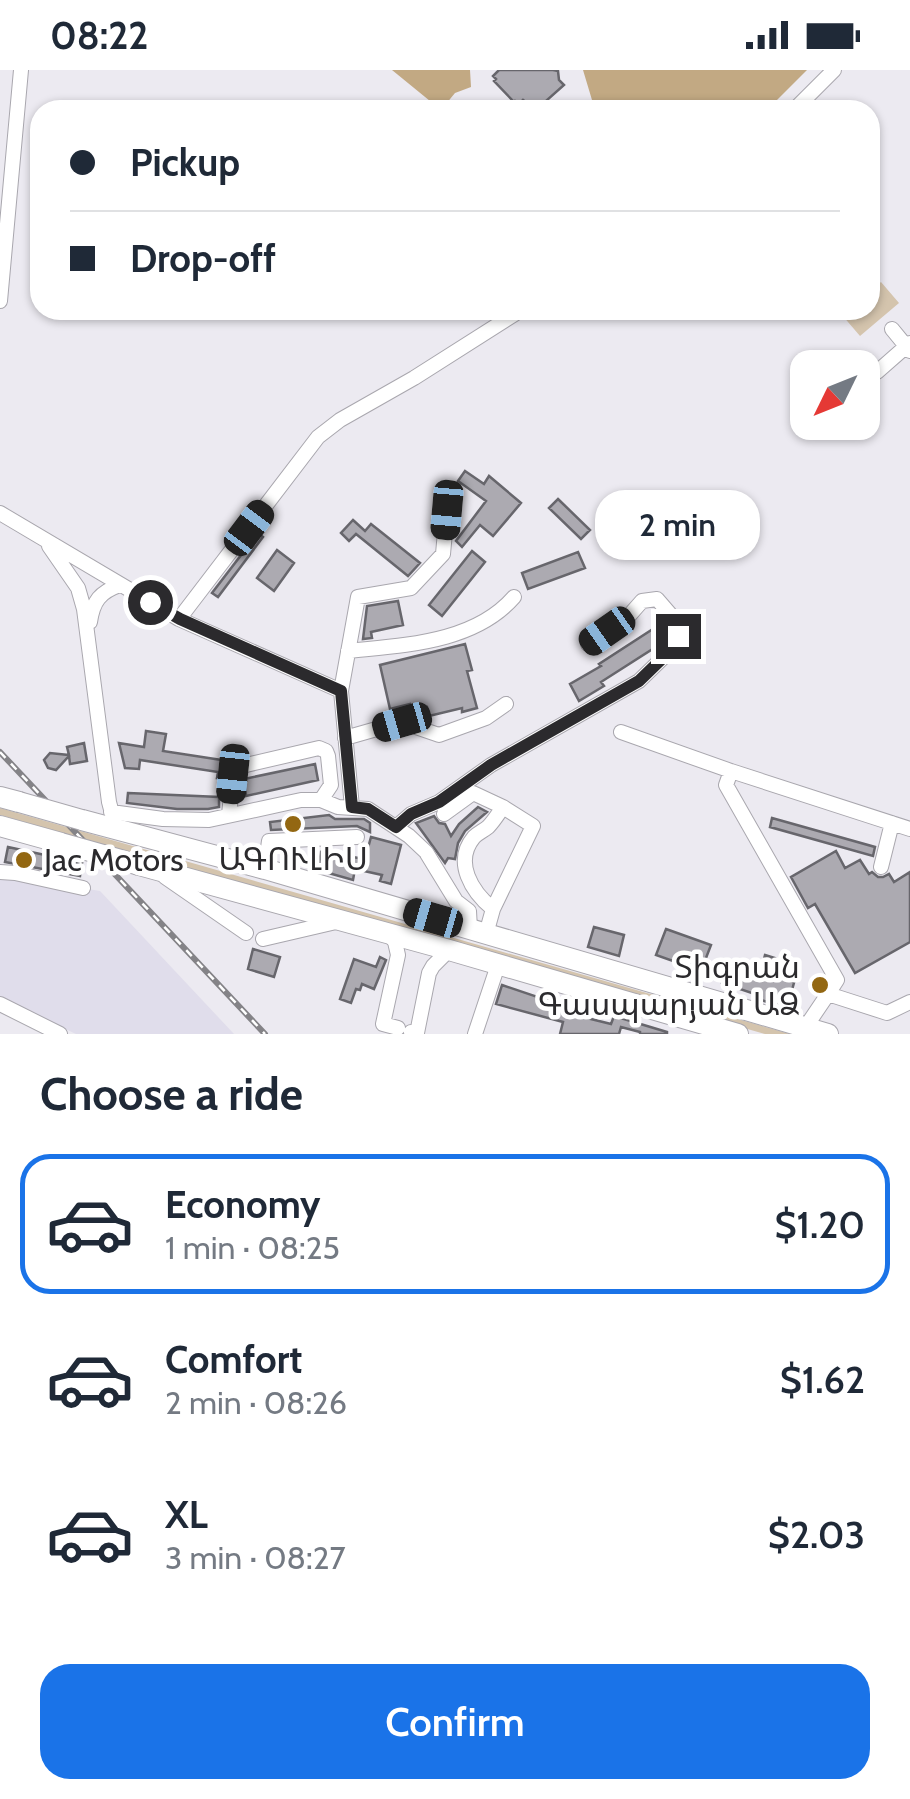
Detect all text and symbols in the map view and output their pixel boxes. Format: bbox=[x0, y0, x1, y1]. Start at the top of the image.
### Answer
text: 08:22 bbox=[50, 12, 148, 59]
text: Pickup bbox=[130, 139, 240, 186]
text: Drop-off bbox=[130, 235, 276, 282]
north arrow bbox=[790, 350, 880, 440]
map controls bbox=[790, 350, 880, 440]
car bbox=[429, 479, 465, 541]
callout: 2 min bbox=[596, 491, 760, 561]
car bbox=[219, 495, 279, 561]
text: 2 min bbox=[639, 505, 716, 544]
route start bbox=[128, 580, 173, 625]
car bbox=[574, 602, 640, 660]
route end bbox=[656, 614, 701, 659]
car bbox=[369, 699, 435, 745]
car bbox=[215, 743, 251, 805]
marker: ԱԳՈՒԼԻՍ bbox=[282, 813, 304, 835]
place label: ԱԳՈՒԼԻՍ bbox=[218, 839, 368, 878]
place label: Jac Motors bbox=[43, 840, 184, 879]
marker: Jac Motors bbox=[13, 849, 35, 871]
car bbox=[400, 895, 466, 941]
place label: Տիգրան Գասպարյան ԱՁ bbox=[538, 947, 800, 1023]
marker: Տիգրան Գասպարյան ԱՁ bbox=[809, 974, 831, 996]
text: Choose a ride bbox=[40, 1067, 303, 1121]
icon: car bbox=[45, 1179, 135, 1269]
text: Economy bbox=[165, 1181, 320, 1228]
text: $1.20 bbox=[774, 1201, 865, 1248]
text: 1 min · 08:25 bbox=[165, 1228, 340, 1267]
icon: car bbox=[45, 1334, 135, 1424]
text: Comfort bbox=[165, 1336, 302, 1383]
text: $1.62 bbox=[780, 1356, 865, 1403]
text: 2 min · 08:26 bbox=[165, 1383, 347, 1422]
icon: car bbox=[45, 1489, 135, 1579]
text: XL bbox=[165, 1491, 208, 1538]
text: $2.03 bbox=[768, 1511, 865, 1558]
text: 3 min · 08:27 bbox=[165, 1538, 346, 1577]
button: Confirm bbox=[40, 1664, 870, 1779]

